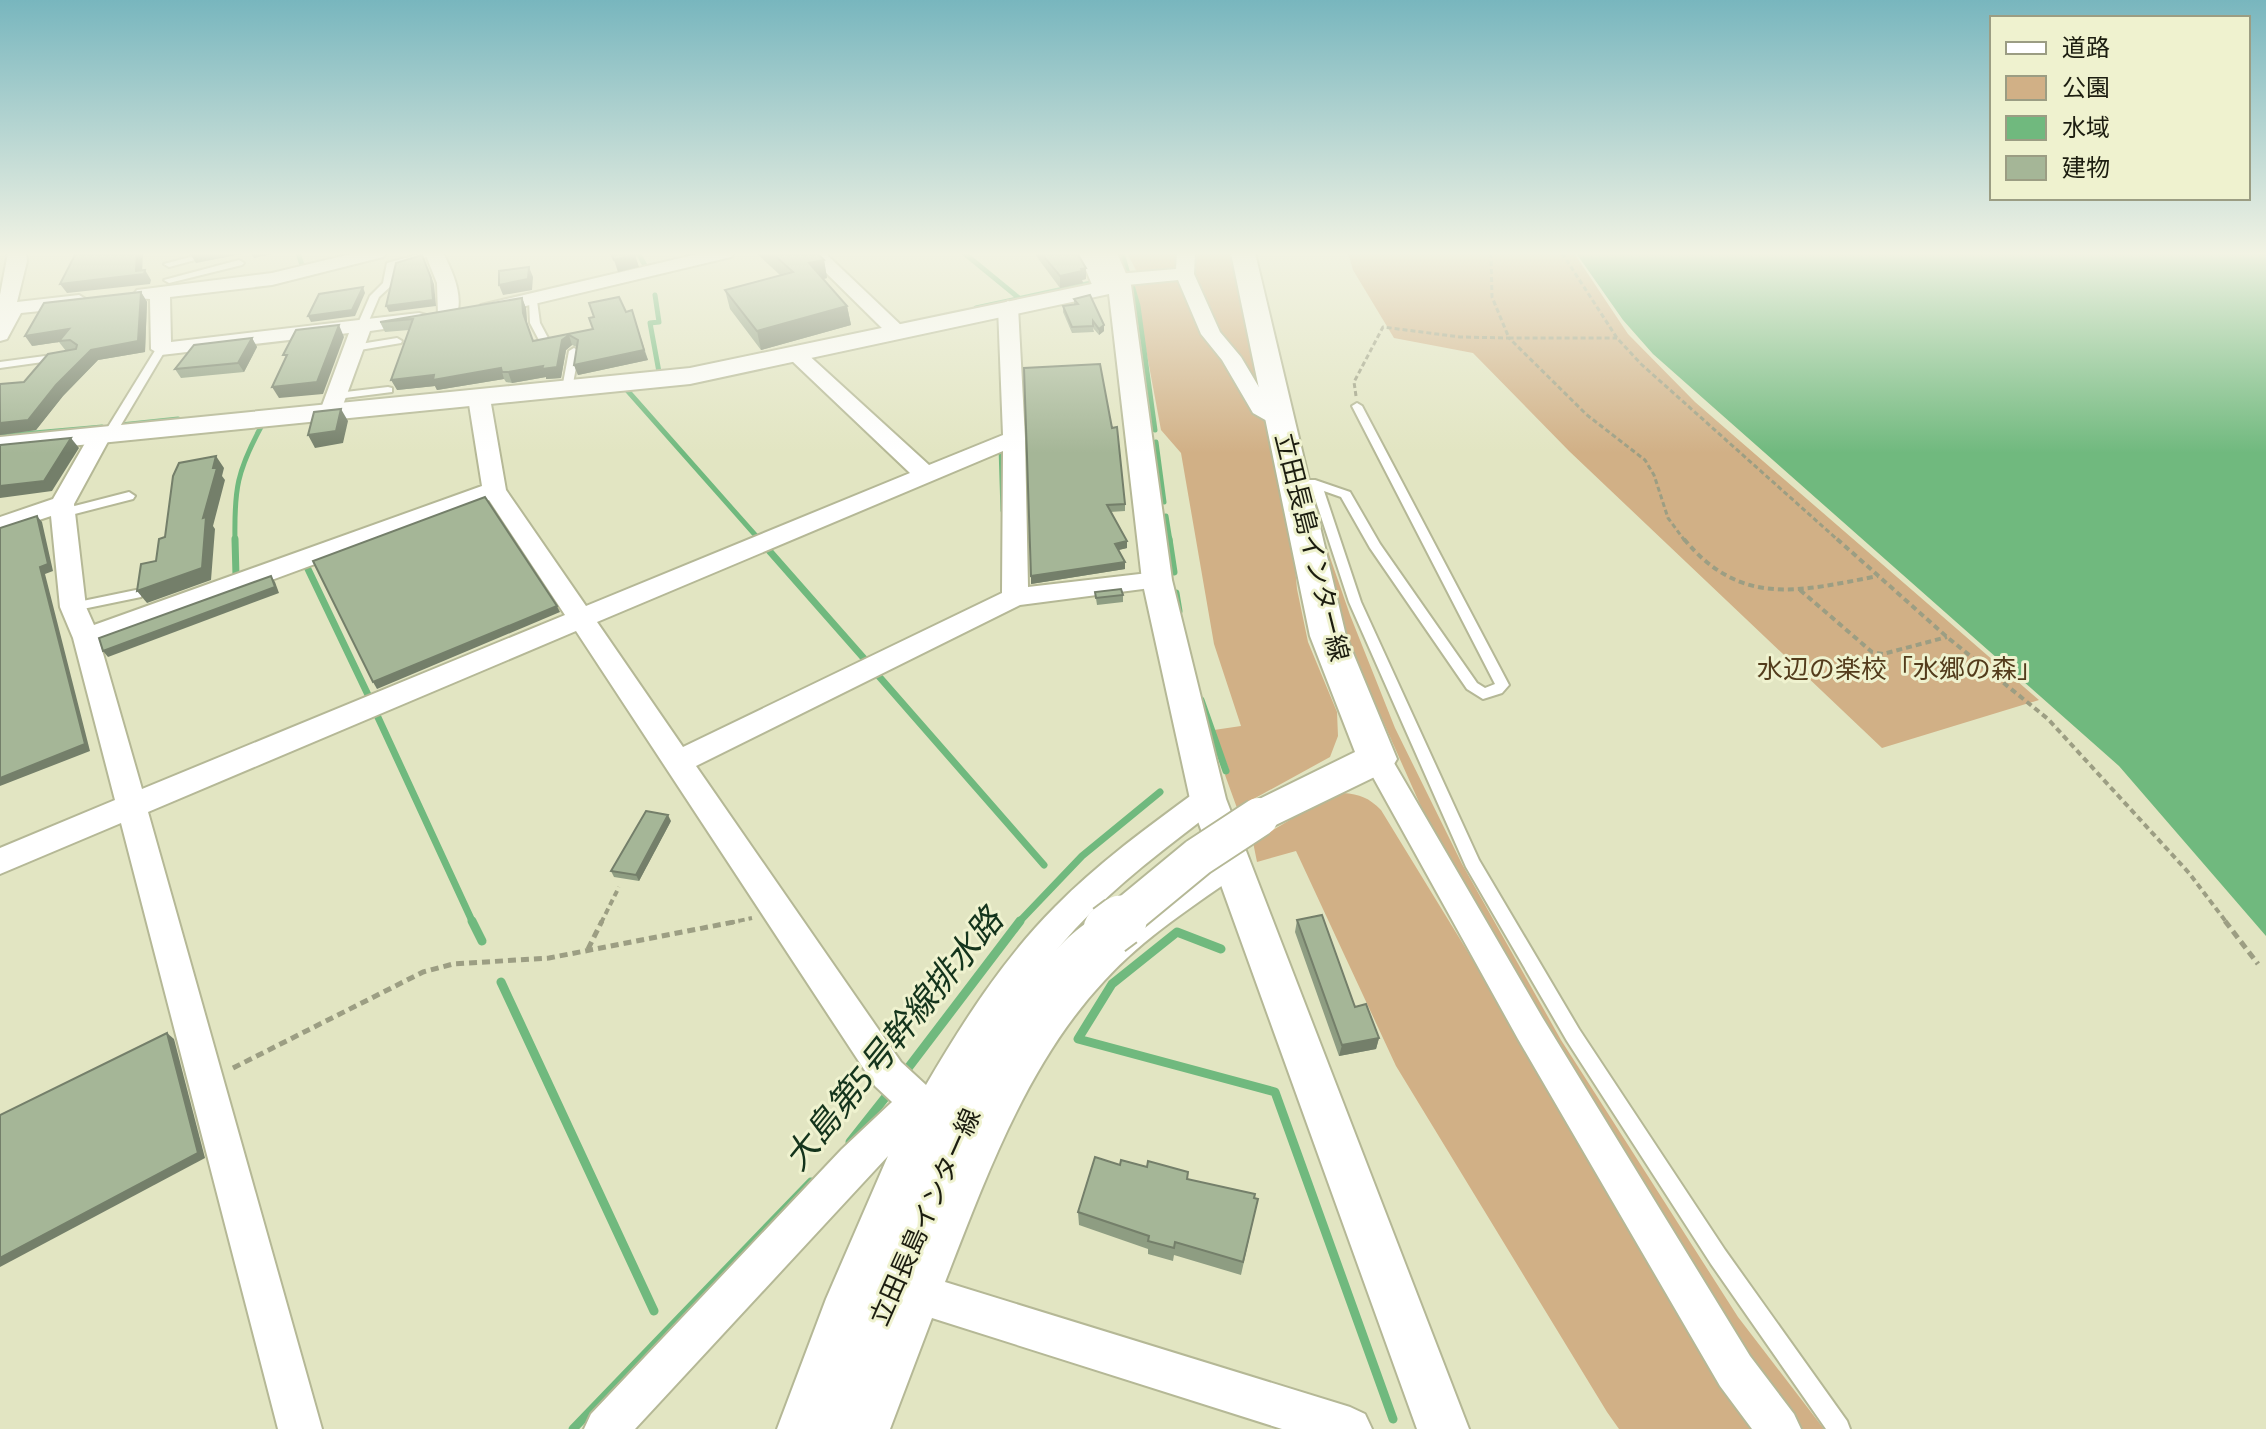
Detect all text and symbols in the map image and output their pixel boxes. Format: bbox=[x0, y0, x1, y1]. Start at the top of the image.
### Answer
legend bbox=[1990, 16, 2250, 200]
text: 道路 bbox=[2062, 32, 2110, 61]
text: 公園 bbox=[2062, 72, 2110, 101]
text: 水域 bbox=[2062, 112, 2110, 141]
text: 建物 bbox=[2062, 152, 2110, 181]
street label: 立田長島インター線 bbox=[1270, 429, 1357, 664]
park label: 水辺の楽校「水郷の森」 bbox=[1757, 652, 2043, 683]
water label: 大島第5号幹線排水路 bbox=[774, 897, 1012, 1177]
street label: 立田長島インター線 bbox=[862, 1103, 985, 1330]

